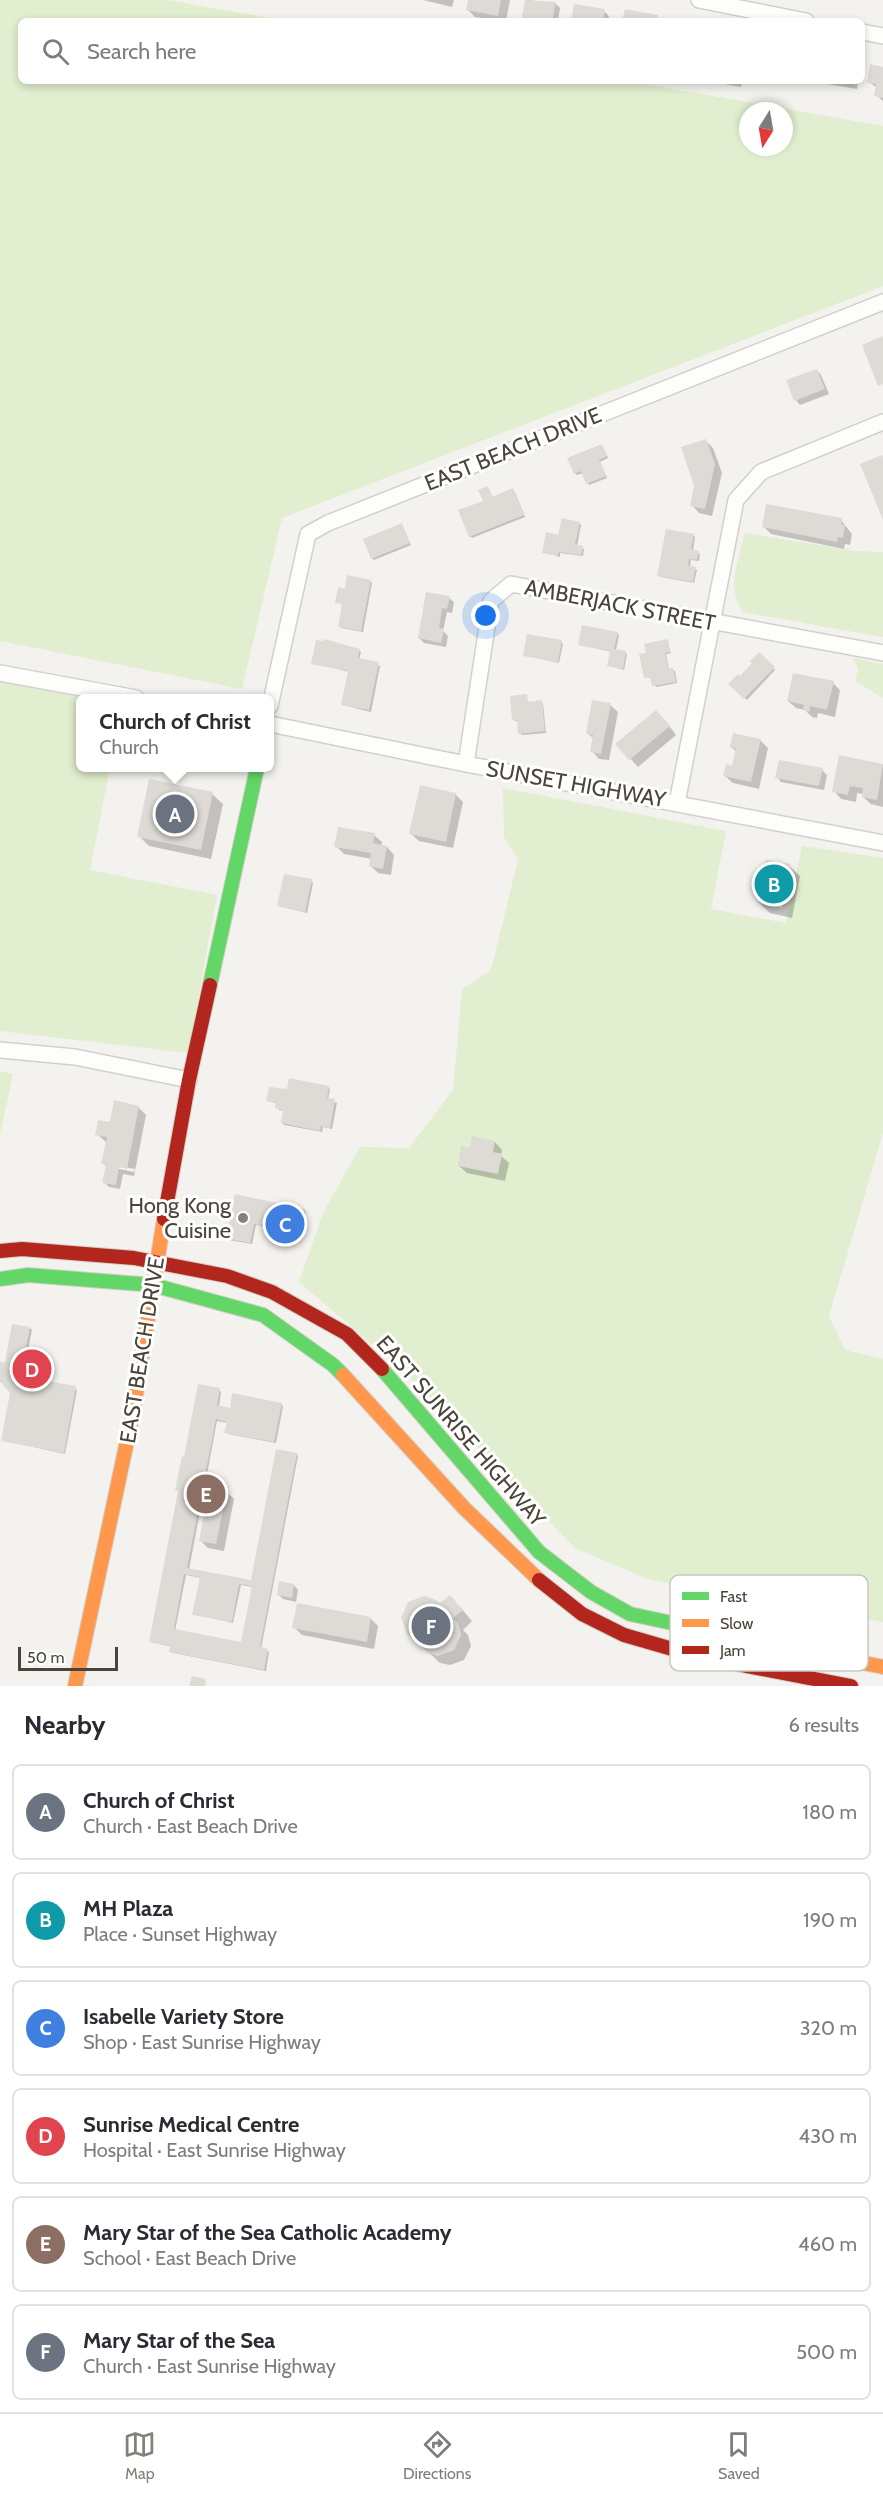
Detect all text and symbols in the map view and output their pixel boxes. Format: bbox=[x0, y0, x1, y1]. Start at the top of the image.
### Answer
search box bbox=[18, 18, 865, 84]
icon: search bbox=[39, 35, 72, 68]
text: Search here bbox=[87, 38, 196, 65]
north arrow bbox=[739, 102, 793, 156]
street label: EAST BEACH DRIVE bbox=[421, 401, 605, 497]
street label: AMBERJACK STREET bbox=[522, 573, 718, 637]
your location bbox=[471, 601, 500, 630]
popup bbox=[76, 694, 274, 772]
text: Church of Christ bbox=[99, 708, 251, 735]
text: Church bbox=[99, 735, 159, 759]
street label: SUNSET HIGHWAY bbox=[484, 755, 668, 813]
pin: A bbox=[156, 792, 195, 836]
pin: B bbox=[754, 862, 794, 906]
place label: Hong Kong Cuisine bbox=[128, 1192, 232, 1244]
pin: C bbox=[266, 1202, 304, 1246]
marker: Hong Kong Cuisine bbox=[236, 1211, 250, 1225]
street label: EAST BEACH DRIVE bbox=[114, 1255, 170, 1445]
street label: EAST SUNRISE HIGHWAY bbox=[371, 1330, 552, 1533]
pin: D bbox=[12, 1346, 51, 1392]
pin: E bbox=[186, 1472, 226, 1516]
legend bbox=[670, 1575, 868, 1671]
text: Fast bbox=[720, 1587, 748, 1606]
pin: F bbox=[412, 1604, 450, 1648]
text: Slow bbox=[720, 1614, 754, 1633]
text: Jam bbox=[719, 1641, 746, 1660]
scale bar bbox=[18, 1644, 118, 1672]
text: 50 m bbox=[27, 1648, 64, 1667]
text: Nearby bbox=[24, 1709, 105, 1741]
text: 6 results bbox=[788, 1713, 859, 1737]
text: Church of Christ bbox=[83, 1787, 235, 1814]
text: A bbox=[39, 1800, 52, 1824]
text: 180 m bbox=[802, 1800, 857, 1824]
text: Church · East Beach Drive bbox=[83, 1814, 298, 1838]
text: MH Plaza bbox=[83, 1895, 173, 1922]
text: B bbox=[39, 1908, 52, 1932]
text: 190 m bbox=[803, 1908, 857, 1932]
text: Place · Sunset Highway bbox=[83, 1922, 277, 1946]
text: Isabelle Variety Store bbox=[83, 2003, 284, 2030]
text: C bbox=[39, 2016, 52, 2040]
text: 320 m bbox=[800, 2016, 857, 2040]
text: Shop · East Sunrise Highway bbox=[83, 2030, 321, 2054]
text: Sunrise Medical Centre bbox=[83, 2111, 299, 2138]
text: D bbox=[38, 2124, 53, 2148]
text: 430 m bbox=[799, 2124, 857, 2148]
text: Hospital · East Sunrise Highway bbox=[83, 2138, 346, 2162]
text: Mary Star of the Sea Catholic Academy bbox=[83, 2219, 452, 2246]
text: E bbox=[40, 2232, 51, 2256]
text: 460 m bbox=[798, 2232, 857, 2256]
text: School · East Beach Drive bbox=[83, 2246, 296, 2270]
text: Mary Star of the Sea bbox=[83, 2327, 275, 2354]
text: F bbox=[40, 2340, 51, 2364]
text: 500 m bbox=[796, 2340, 857, 2364]
text: Church · East Sunrise Highway bbox=[83, 2354, 336, 2378]
tab: Map bbox=[123, 2428, 156, 2483]
tab: Directions bbox=[403, 2428, 471, 2483]
tab: Saved bbox=[718, 2428, 760, 2483]

